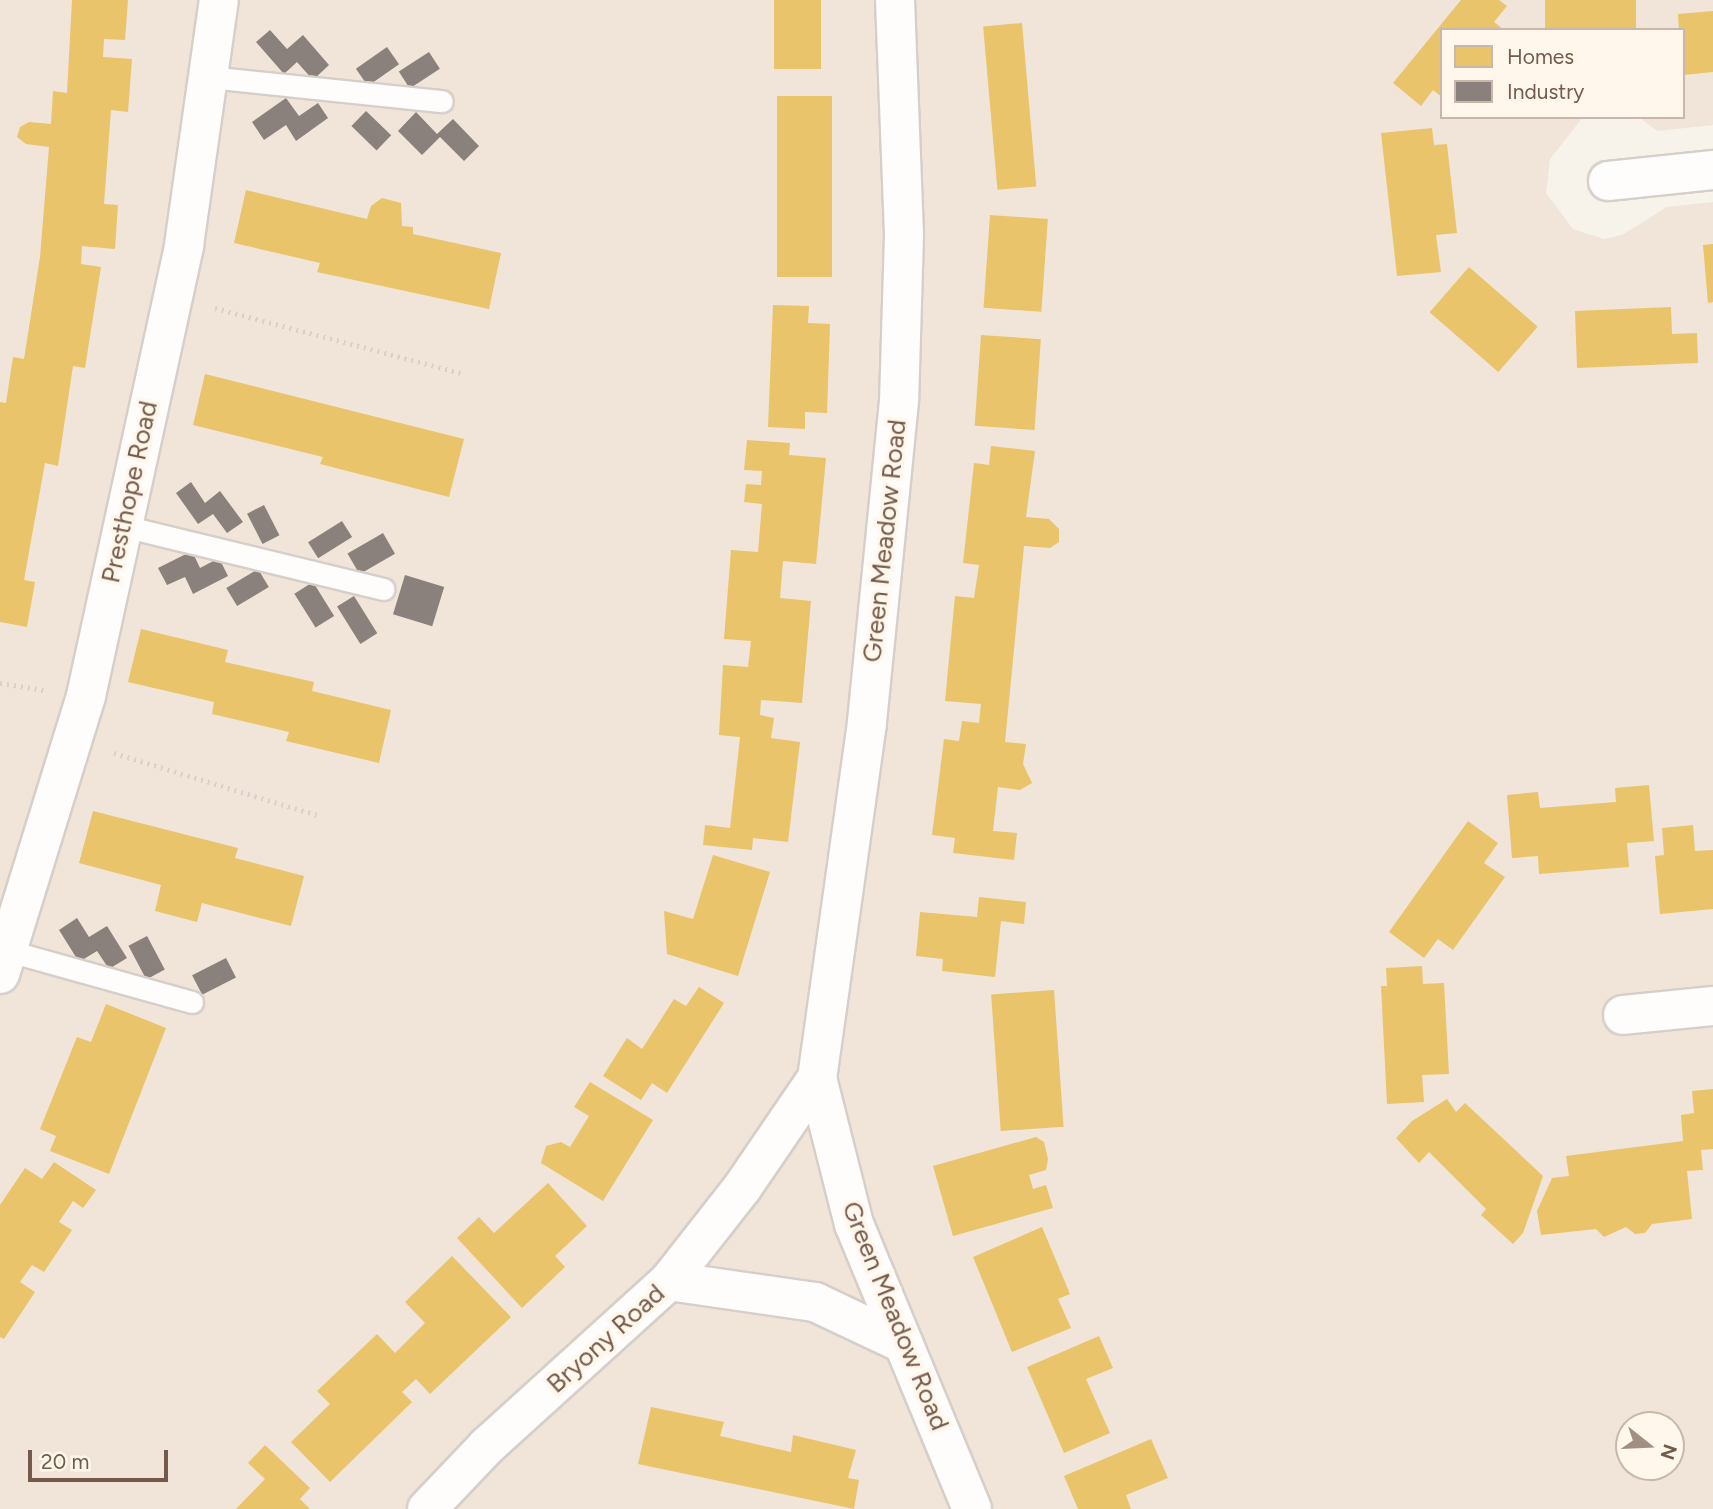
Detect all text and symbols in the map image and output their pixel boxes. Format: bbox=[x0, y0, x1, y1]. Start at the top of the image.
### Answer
legend bbox=[1440, 28, 1685, 119]
text: Homes bbox=[1507, 44, 1574, 69]
text: Industry bbox=[1507, 79, 1584, 104]
street label: Presthope Road bbox=[95, 398, 165, 586]
street label: Green Meadow Road bbox=[857, 418, 913, 664]
street label: Green Meadow Road bbox=[835, 1197, 955, 1435]
street label: Bryony Road bbox=[541, 1278, 671, 1400]
north arrow bbox=[1615, 1411, 1685, 1481]
scale bar bbox=[32, 1436, 172, 1480]
text: N bbox=[1655, 1441, 1682, 1463]
text: 20 m bbox=[41, 1449, 89, 1474]

